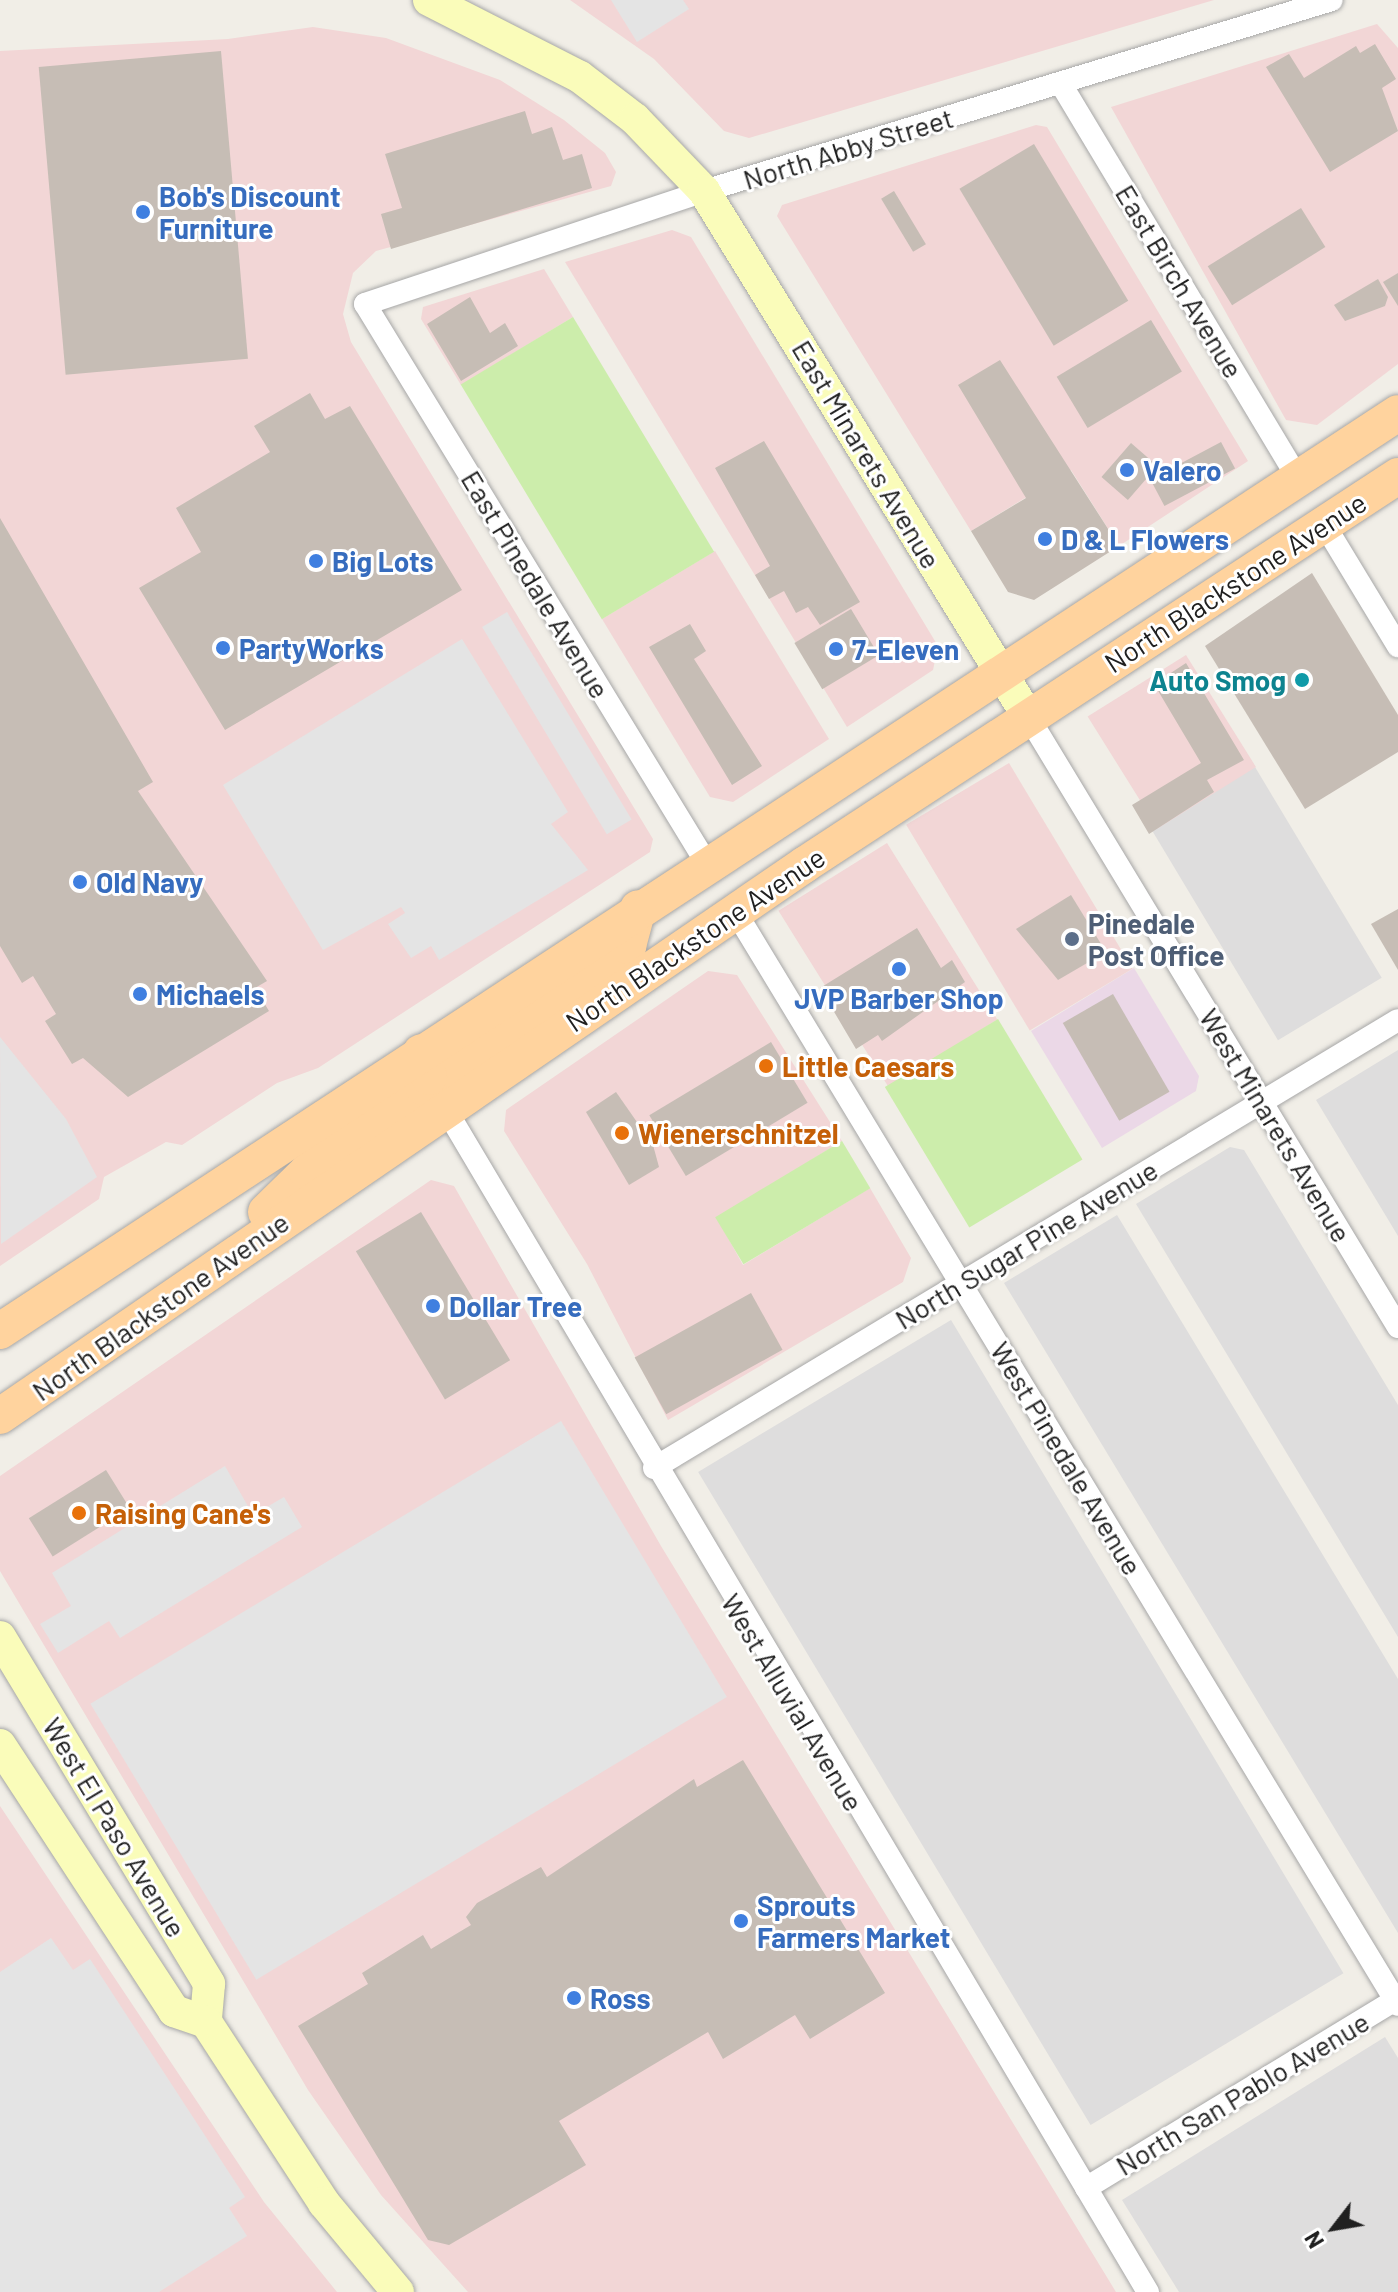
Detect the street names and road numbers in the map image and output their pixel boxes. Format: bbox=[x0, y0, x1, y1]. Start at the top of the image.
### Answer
street label: North Abby Street bbox=[739, 100, 957, 196]
street label: East Birch Avenue bbox=[1109, 178, 1251, 384]
street label: East Minarets Avenue bbox=[786, 334, 948, 574]
street label: East Pinedale Avenue bbox=[455, 464, 617, 704]
street label: North Blackstone Avenue bbox=[1098, 485, 1372, 679]
street label: North Blackstone Avenue bbox=[559, 840, 831, 1038]
street label: West Minarets Avenue bbox=[1193, 1002, 1359, 1248]
street label: North Sugar Pine Avenue bbox=[889, 1152, 1163, 1336]
street label: North Blackstone Avenue bbox=[25, 1205, 295, 1407]
street label: West Pinedale Avenue bbox=[984, 1335, 1150, 1581]
street label: West Alluvial Avenue bbox=[715, 1587, 871, 1817]
street label: West El Paso Avenue bbox=[36, 1711, 194, 1943]
street label: North San Pablo Avenue bbox=[1109, 2004, 1375, 2182]

